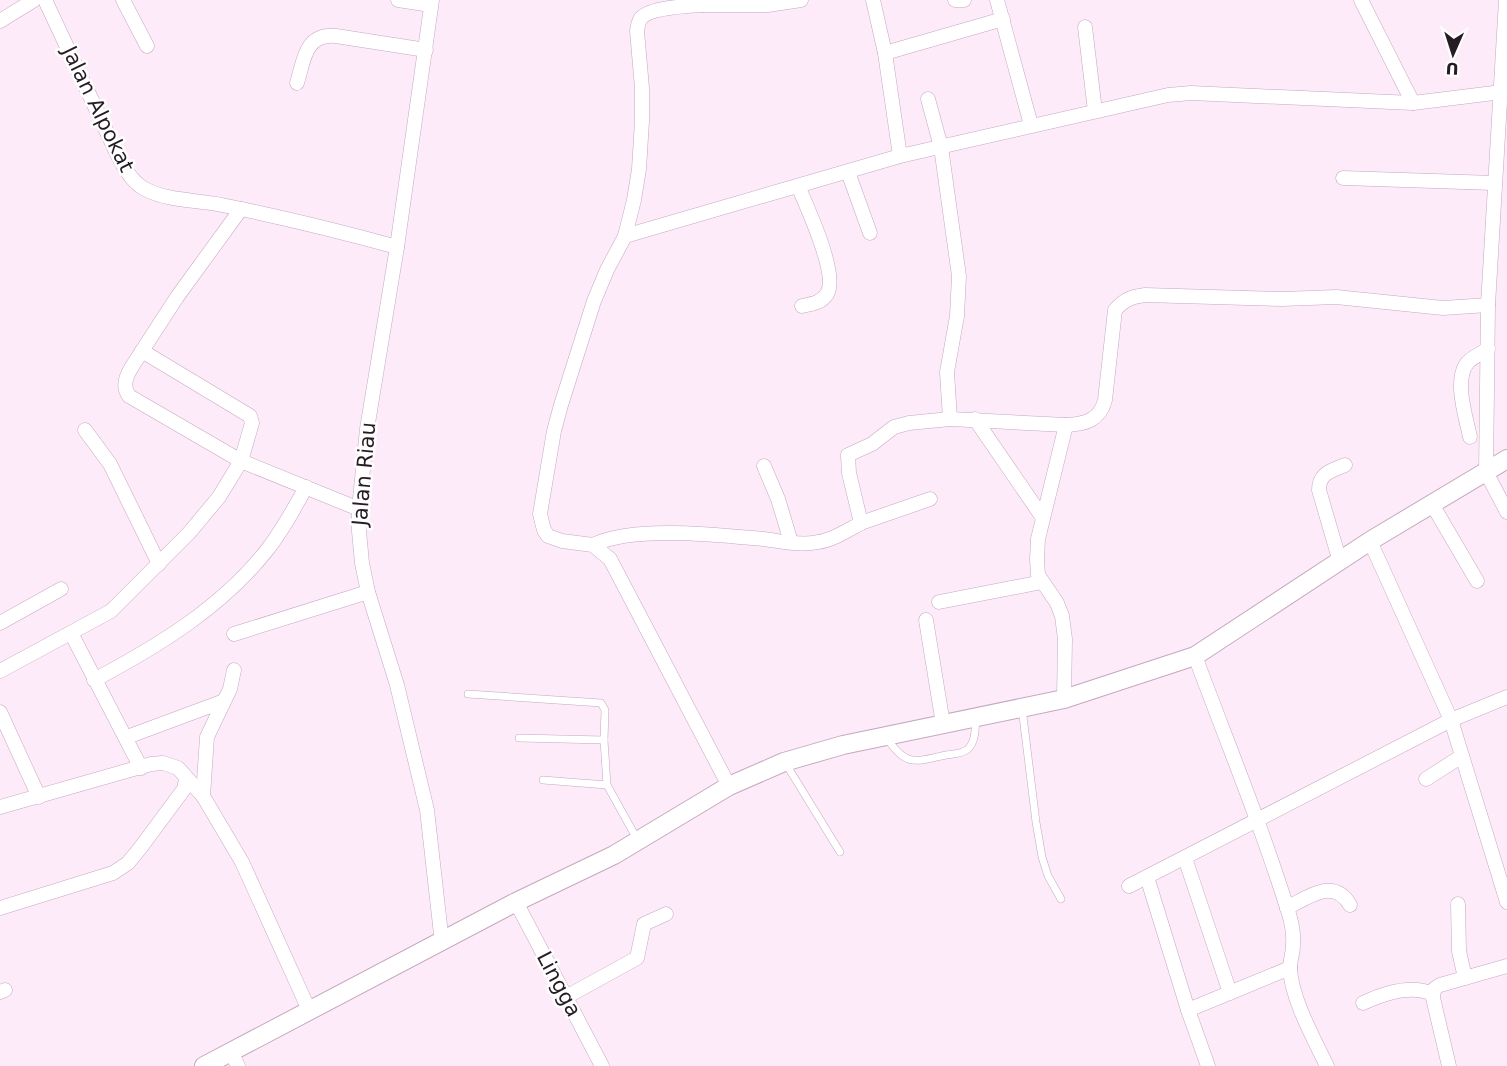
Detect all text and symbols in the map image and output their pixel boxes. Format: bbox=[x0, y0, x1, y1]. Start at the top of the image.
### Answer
north arrow bbox=[1423, 24, 1483, 84]
street label: Jalan Alpokat bbox=[56, 40, 139, 176]
text: U bbox=[1445, 59, 1459, 78]
street label: Jalan Riau bbox=[347, 421, 381, 529]
street label: Lingga bbox=[532, 947, 586, 1021]

